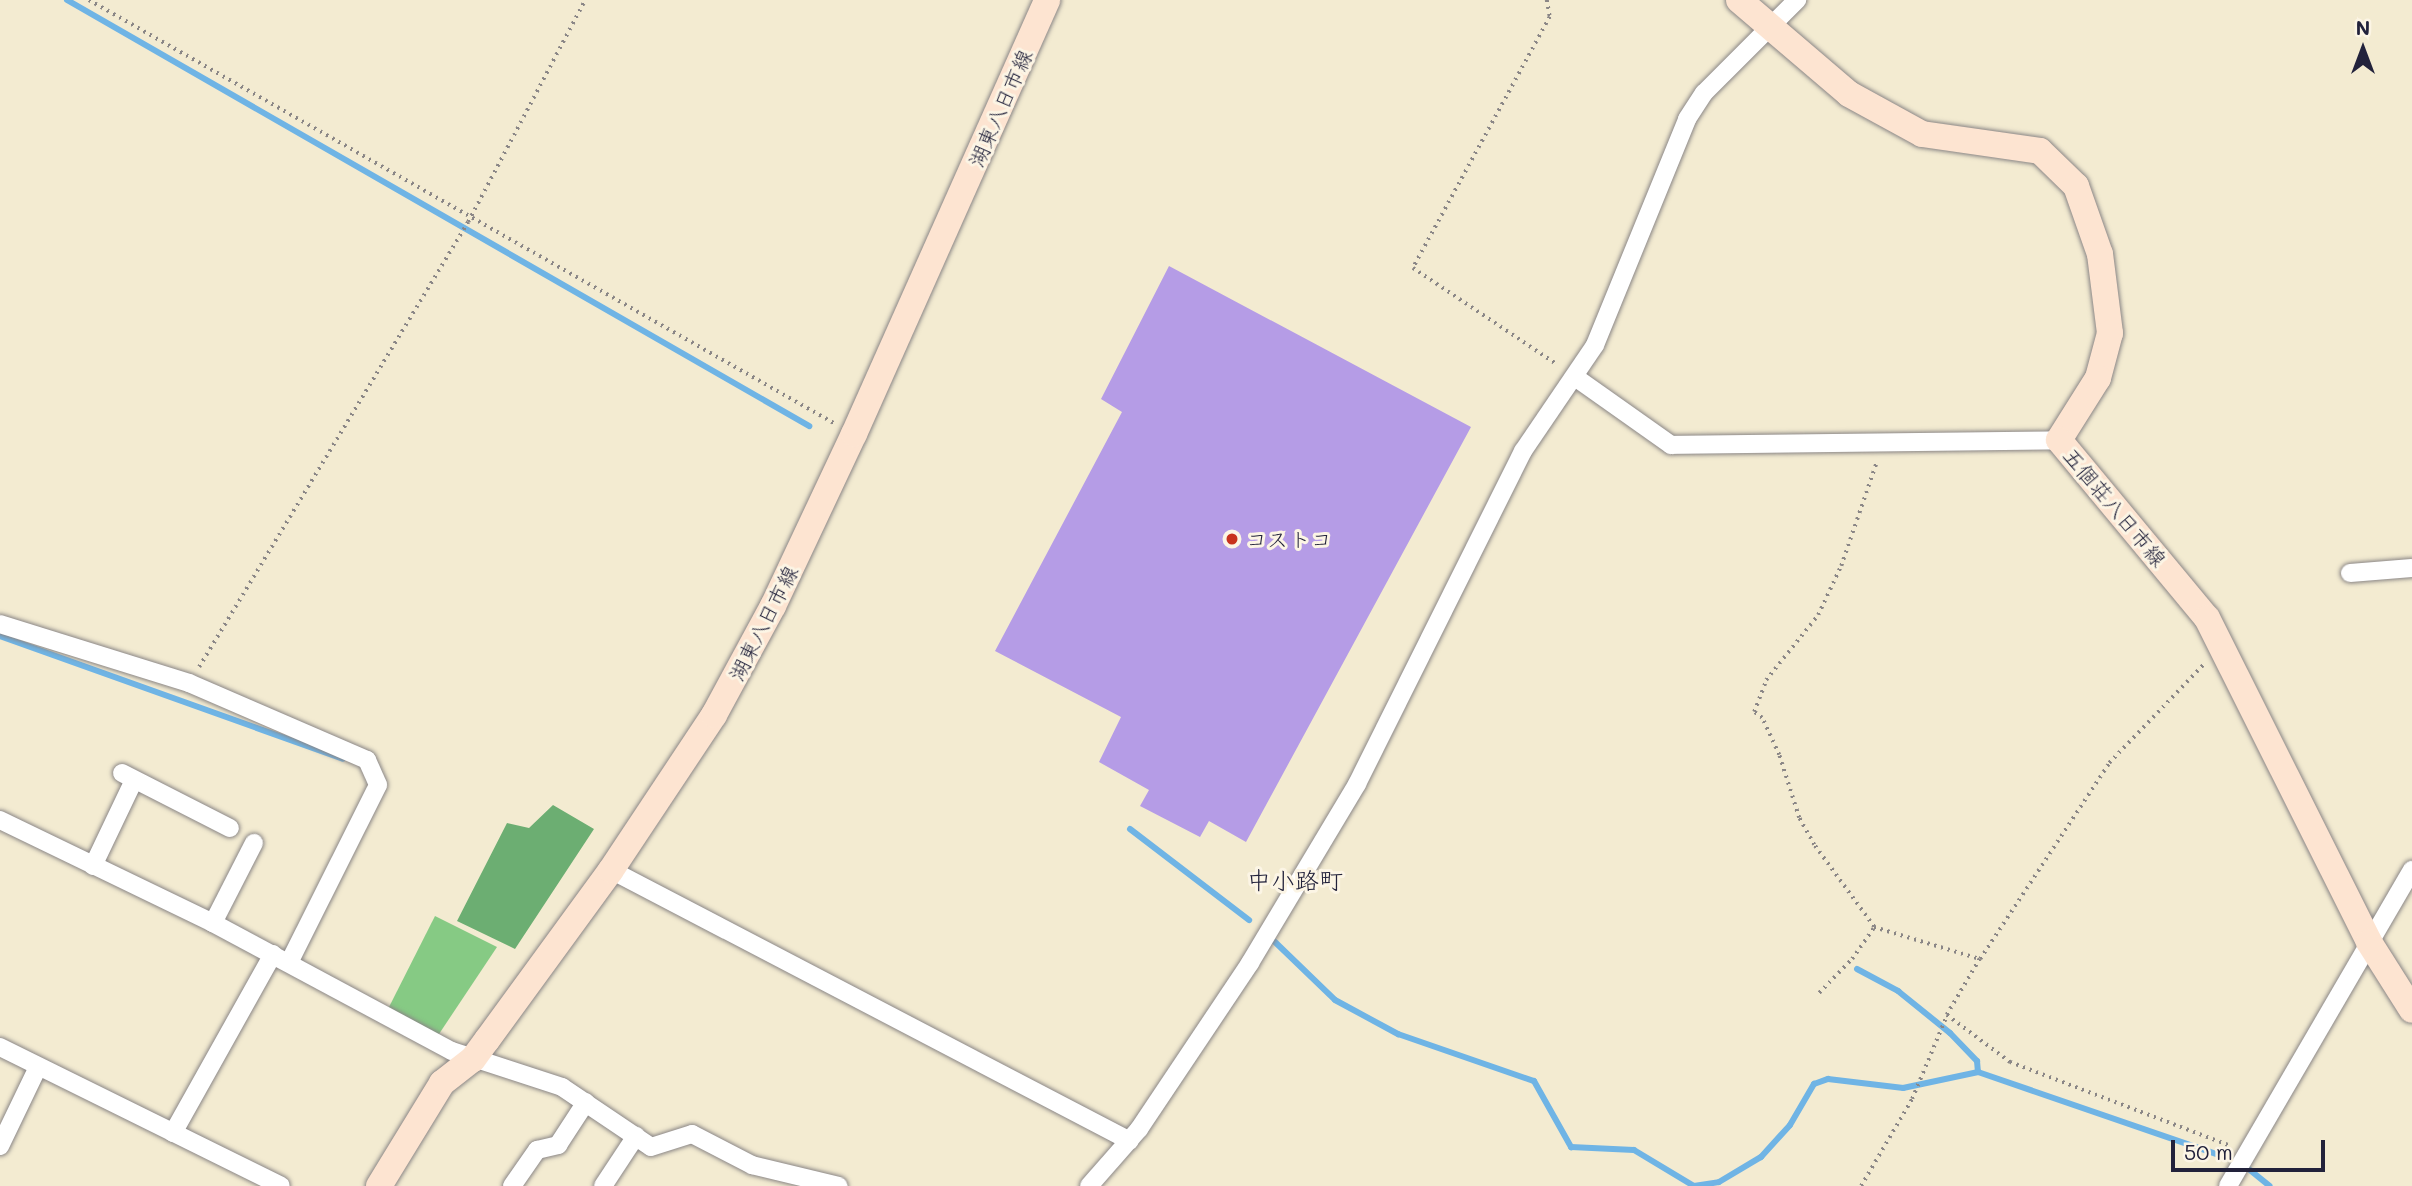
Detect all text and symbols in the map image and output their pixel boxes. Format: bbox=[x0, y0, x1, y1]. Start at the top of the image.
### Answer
north arrow bbox=[2328, 14, 2398, 84]
text: N bbox=[2356, 15, 2370, 40]
street label: 湖東八日市線 bbox=[963, 45, 1037, 171]
street label: 五個荘八日市線 bbox=[2058, 443, 2172, 571]
place label: コストコ bbox=[1246, 526, 1330, 552]
marker: コストコ bbox=[1224, 531, 1240, 547]
street label: 湖東八日市線 bbox=[723, 561, 803, 685]
district label: 中小路町 bbox=[1247, 866, 1343, 894]
scale bar bbox=[2174, 1126, 2328, 1170]
text: 50 m bbox=[2184, 1138, 2233, 1165]

